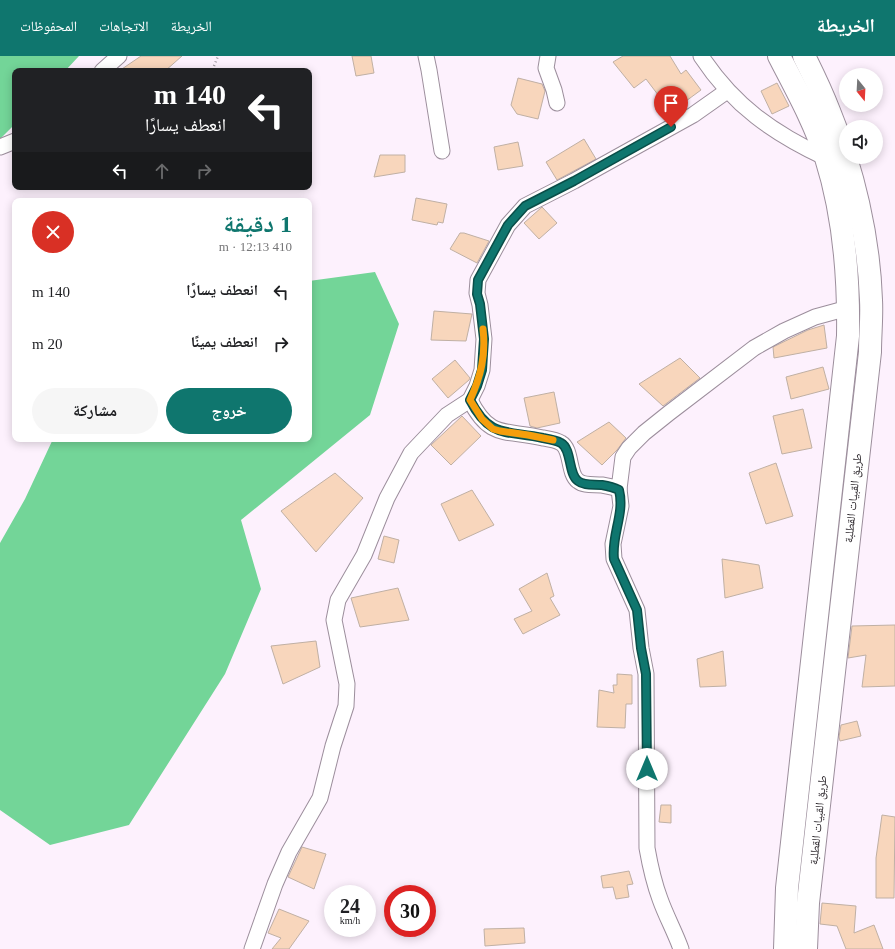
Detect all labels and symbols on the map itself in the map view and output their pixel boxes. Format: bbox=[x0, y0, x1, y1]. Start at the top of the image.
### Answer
north arrow bbox=[839, 68, 883, 112]
pin bbox=[654, 86, 688, 127]
street label: طريق القبيات القطلبة bbox=[841, 452, 865, 544]
position arrow bbox=[626, 748, 668, 790]
street label: طريق القبيات القطلبة bbox=[806, 774, 830, 866]
speed limit sign: 30 bbox=[384, 885, 436, 937]

